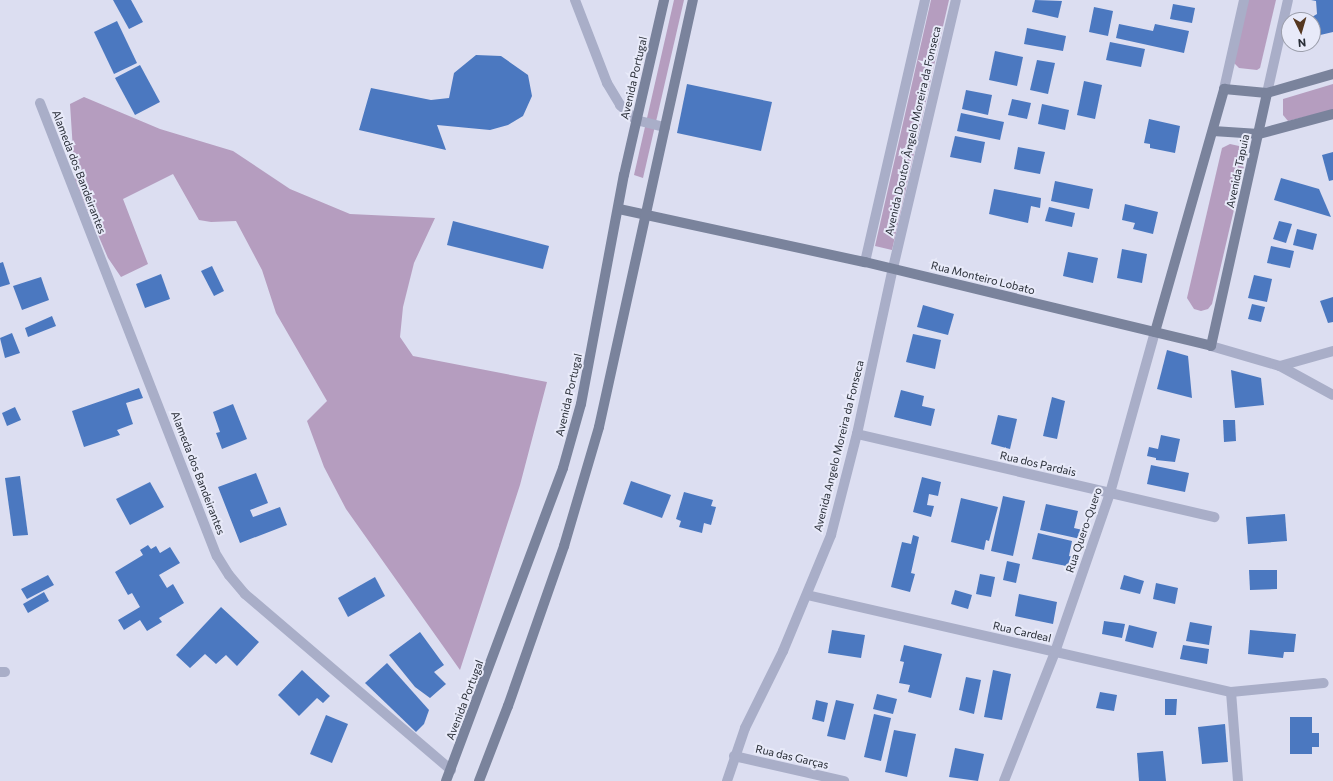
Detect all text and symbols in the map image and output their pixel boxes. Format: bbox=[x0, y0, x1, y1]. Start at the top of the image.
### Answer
north arrow bbox=[1281, 12, 1321, 52]
street label: Avenida Doutor Ângelo Moreira da Fonseca bbox=[882, 25, 944, 237]
street label: Avenida Portugal bbox=[618, 35, 650, 121]
text: N bbox=[1297, 37, 1307, 50]
street label: Alameda dos Bandeirantes bbox=[49, 108, 109, 236]
street label: Avenida Tapuia bbox=[1224, 133, 1252, 209]
street label: Rua Monteiro Lobato bbox=[930, 259, 1036, 297]
street label: Avenida Portugal bbox=[553, 352, 585, 438]
street label: Avenida Angelo Moreira da Fonseca bbox=[811, 359, 867, 533]
street label: Alameda dos Bandeirantes bbox=[168, 409, 228, 537]
street label: Rua dos Pardais bbox=[998, 449, 1078, 479]
street label: Rua Quero-Quero bbox=[1063, 486, 1105, 574]
street label: Rua Cardeal bbox=[992, 619, 1052, 645]
street label: Avenida Portugal bbox=[444, 658, 486, 742]
street label: Rua das Garças bbox=[754, 742, 830, 772]

